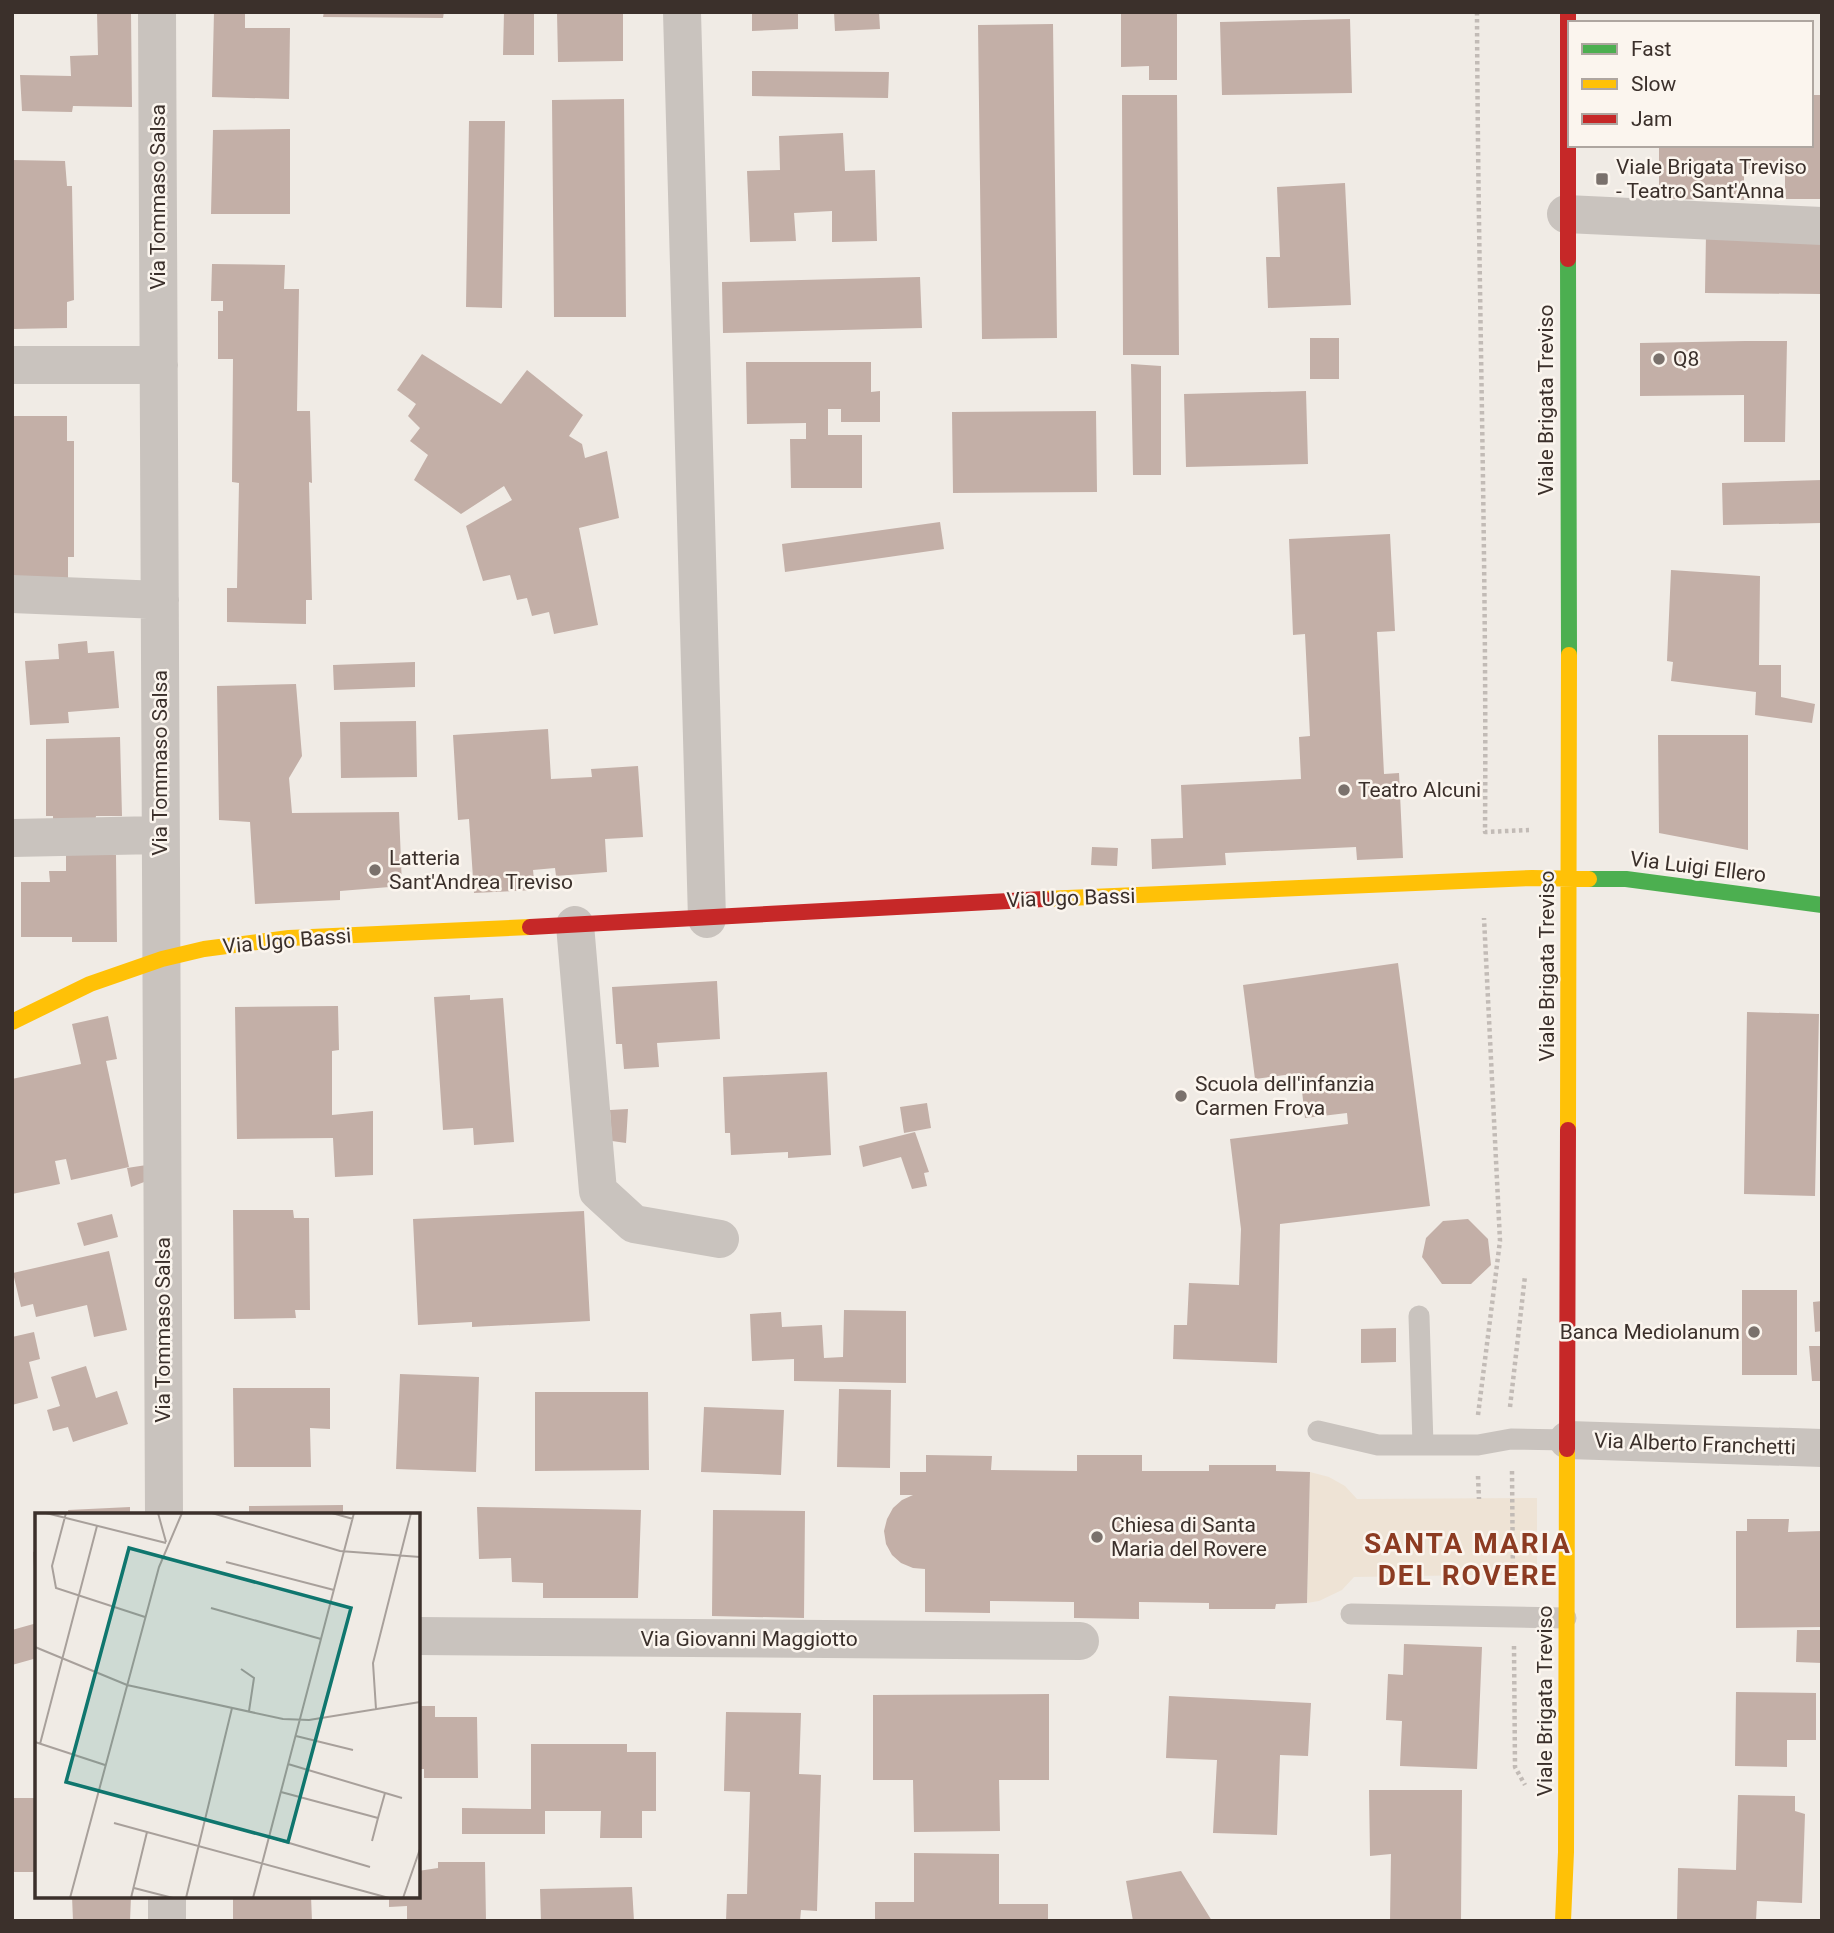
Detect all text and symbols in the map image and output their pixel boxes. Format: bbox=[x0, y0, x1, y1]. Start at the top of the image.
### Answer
legend bbox=[1568, 21, 1813, 147]
text: Fast bbox=[1631, 37, 1672, 61]
text: Slow bbox=[1631, 72, 1677, 96]
street label: Via Tommaso Salsa bbox=[146, 104, 170, 290]
text: Jam bbox=[1631, 107, 1672, 131]
place label: Viale Brigata Treviso - Teatro Sant'Anna bbox=[1616, 155, 1807, 203]
marker: Viale Brigata Treviso - Teatro Sant'Anna bbox=[1594, 171, 1610, 187]
street label: Viale Brigata Treviso bbox=[1534, 305, 1558, 495]
place label: Q8 bbox=[1673, 347, 1699, 371]
marker: Q8 bbox=[1651, 351, 1667, 367]
street label: Via Tommaso Salsa bbox=[148, 670, 172, 856]
place label: Teatro Alcuni bbox=[1358, 778, 1481, 802]
marker: Teatro Alcuni bbox=[1336, 782, 1352, 798]
place label: Latteria Sant'Andrea Treviso bbox=[389, 846, 573, 894]
street label: Via Luigi Ellero bbox=[1629, 847, 1767, 887]
marker: Latteria Sant'Andrea Treviso bbox=[367, 862, 383, 878]
street label: Viale Brigata Treviso bbox=[1535, 871, 1559, 1061]
street label: Via Ugo Bassi bbox=[1006, 884, 1136, 912]
street label: Via Ugo Bassi bbox=[222, 923, 352, 959]
place label: Scuola dell'infanzia Carmen Frova bbox=[1195, 1072, 1375, 1120]
marker: Scuola dell'infanzia Carmen Frova bbox=[1173, 1088, 1189, 1104]
street label: Via Tommaso Salsa bbox=[151, 1237, 175, 1423]
place label: Banca Mediolanum bbox=[1560, 1320, 1740, 1344]
marker: Banca Mediolanum bbox=[1746, 1324, 1762, 1340]
street label: Via Alberto Franchetti bbox=[1594, 1428, 1796, 1460]
inset map bbox=[35, 1513, 420, 1898]
place label: Chiesa di Santa Maria del Rovere bbox=[1111, 1513, 1267, 1561]
district label: SANTA MARIA DEL ROVERE bbox=[1364, 1527, 1572, 1592]
marker: Chiesa di Santa Maria del Rovere bbox=[1089, 1529, 1105, 1545]
street label: Viale Brigata Treviso bbox=[1533, 1606, 1557, 1796]
street label: Via Giovanni Maggiotto bbox=[640, 1627, 858, 1651]

